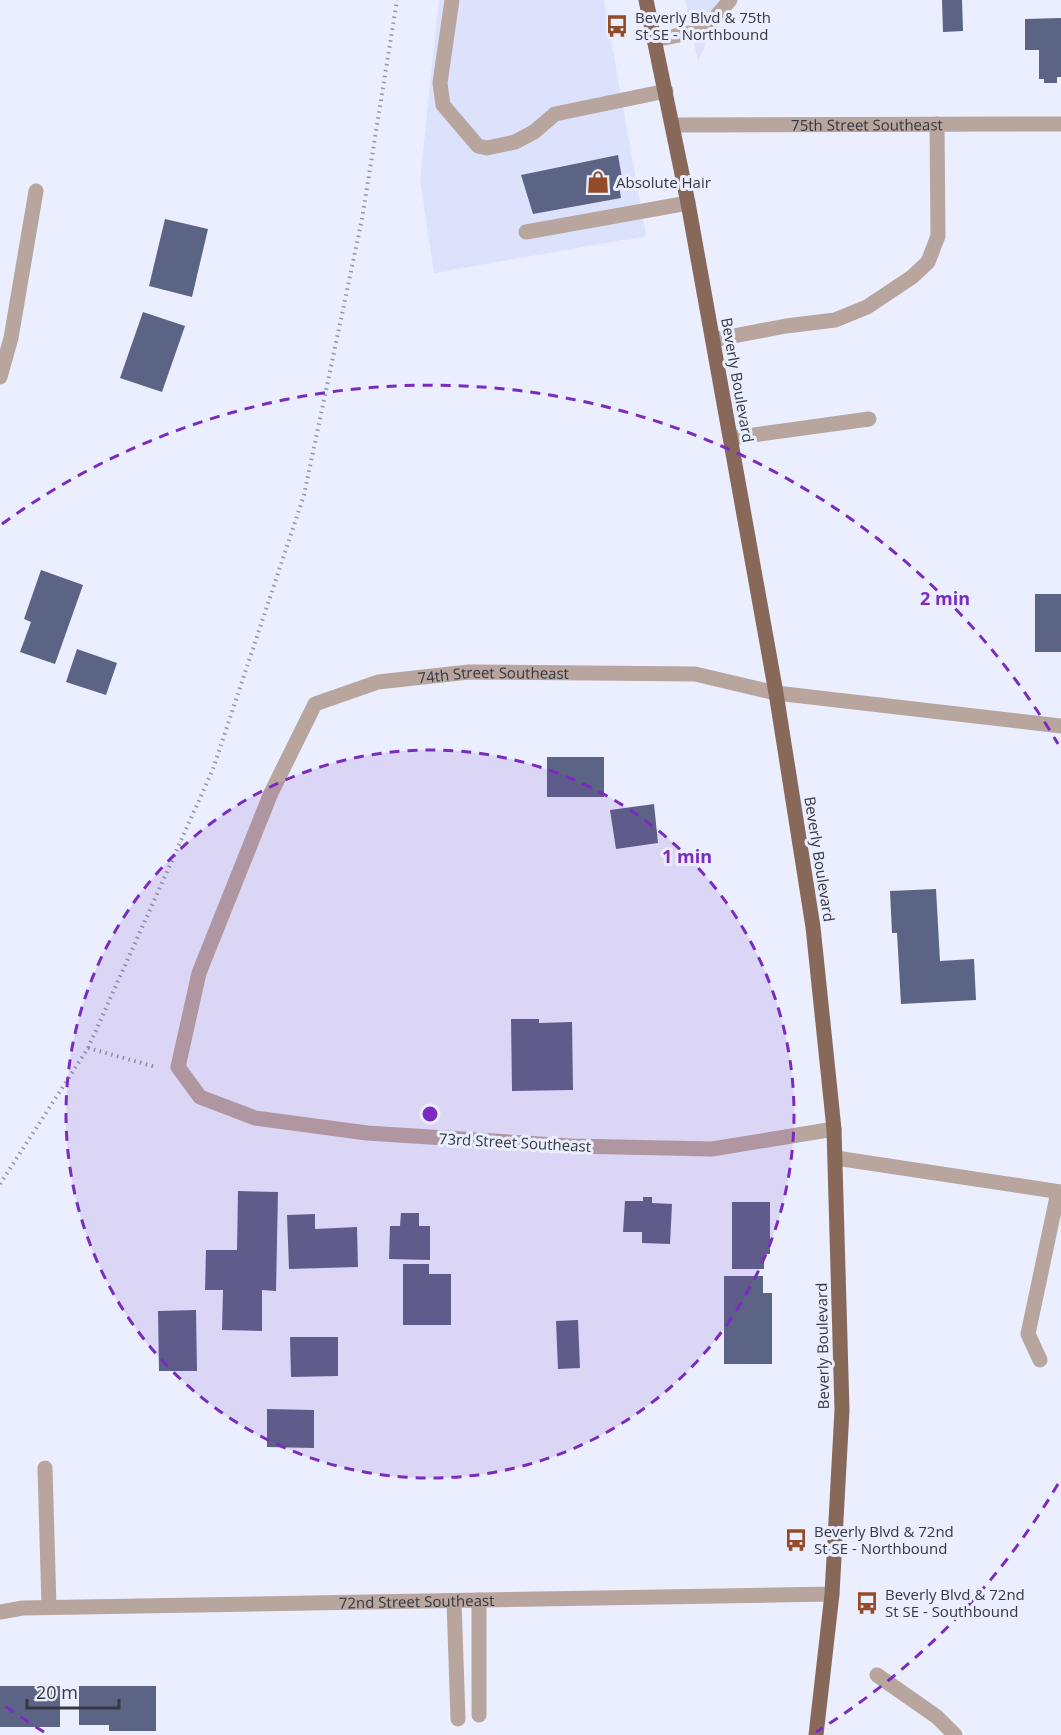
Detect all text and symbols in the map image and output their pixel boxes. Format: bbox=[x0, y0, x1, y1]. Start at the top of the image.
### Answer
place label: Beverly Blvd & 75th St SE - Northbound bbox=[635, 7, 771, 44]
bus stop icon: Beverly Blvd & 75th St SE - Northbound bbox=[604, 13, 630, 39]
street label: 75th Street Southeast bbox=[791, 114, 943, 135]
shop icon: Absolute Hair bbox=[585, 169, 611, 195]
place label: Absolute Hair bbox=[616, 172, 711, 192]
street label: Beverly Boulevard bbox=[717, 316, 759, 444]
text: 2 min bbox=[920, 586, 970, 610]
street label: 74th Street Southeast bbox=[416, 662, 569, 688]
street label: Beverly Boulevard bbox=[800, 795, 840, 923]
text: 1 min bbox=[662, 844, 712, 868]
centre of rings bbox=[420, 1104, 440, 1124]
street label: 73rd Street Southeast bbox=[438, 1128, 592, 1156]
street label: Beverly Boulevard bbox=[811, 1283, 833, 1409]
place label: Beverly Blvd & 72nd St SE - Northbound bbox=[814, 1521, 954, 1558]
bus stop icon: Beverly Blvd & 72nd St SE - Northbound bbox=[783, 1527, 809, 1553]
place label: Beverly Blvd & 72nd St SE - Southbound bbox=[885, 1584, 1025, 1621]
street label: 72nd Street Southeast bbox=[339, 1590, 495, 1613]
bus stop icon: Beverly Blvd & 72nd St SE - Southbound bbox=[854, 1590, 880, 1616]
scale bar bbox=[27, 1672, 118, 1710]
text: 20 m bbox=[36, 1680, 78, 1704]

